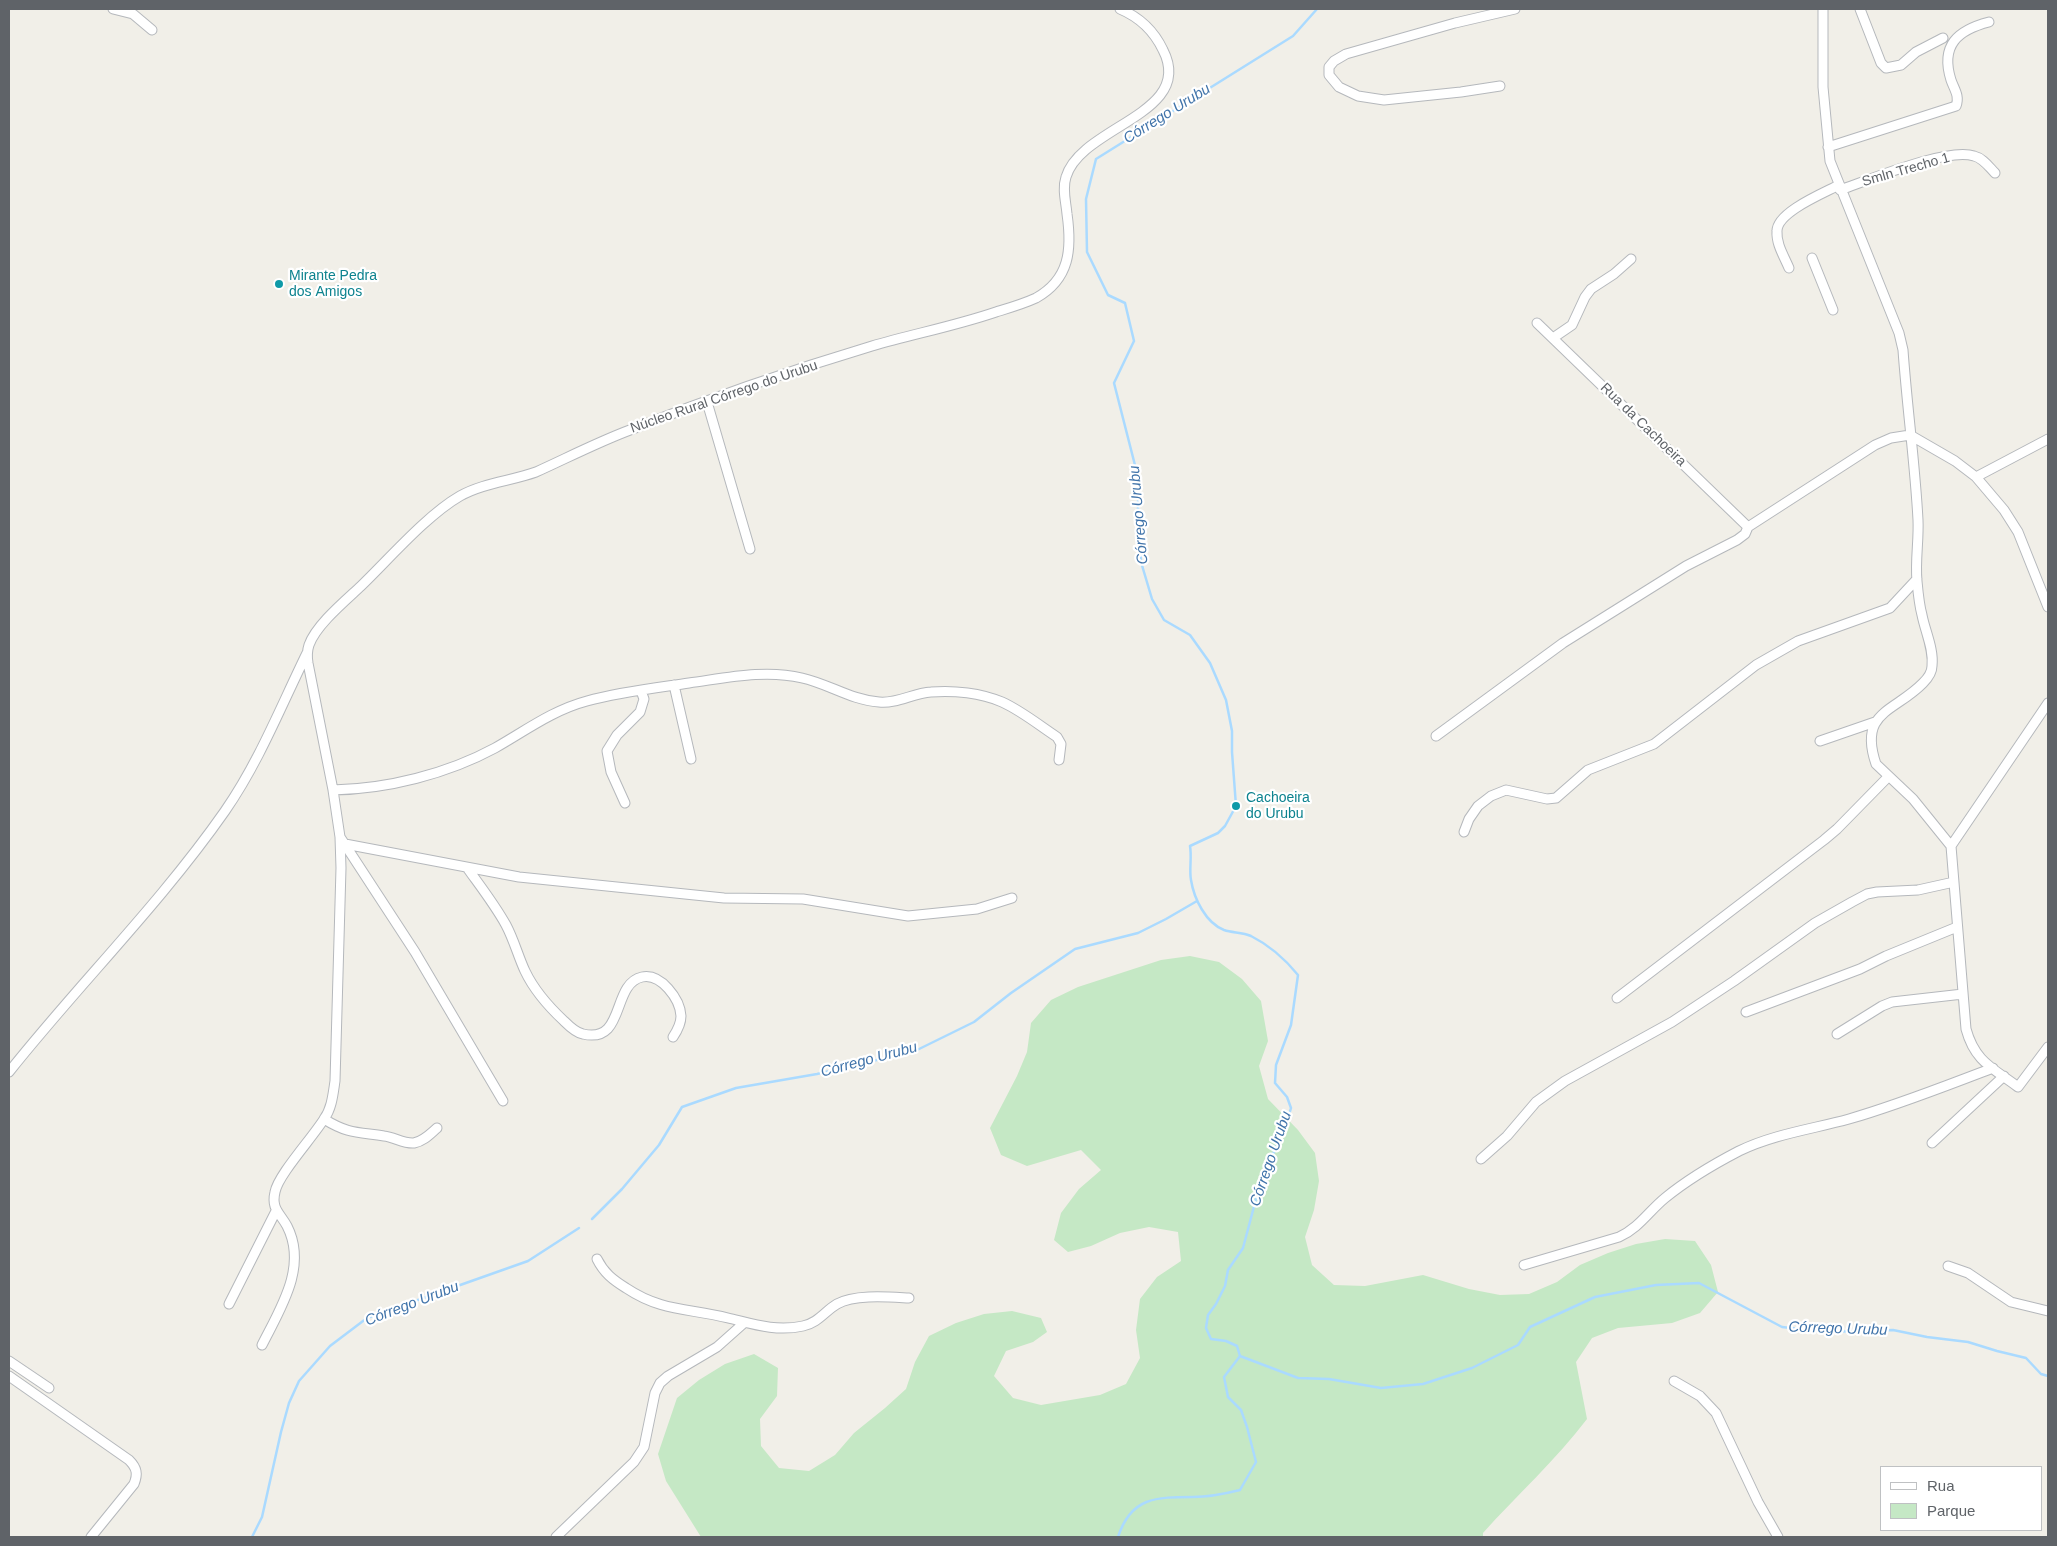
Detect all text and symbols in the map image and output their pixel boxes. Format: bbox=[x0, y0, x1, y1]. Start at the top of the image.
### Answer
water label: Córrego Urubu bbox=[1120, 80, 1214, 148]
street label: Smln Trecho 1 bbox=[1860, 149, 1952, 191]
place label: Mirante Pedra dos Amigos bbox=[289, 268, 377, 300]
marker: Mirante Pedra dos Amigos bbox=[273, 278, 285, 290]
street label: Núcleo Rural Córrego do Urubu bbox=[628, 357, 820, 437]
street label: Rua da Cachoeira bbox=[1597, 380, 1689, 470]
water label: Córrego Urubu bbox=[1126, 465, 1152, 565]
place label: Cachoeira do Urubu bbox=[1246, 790, 1310, 822]
marker: Cachoeira do Urubu bbox=[1230, 800, 1242, 812]
water label: Córrego Urubu bbox=[819, 1038, 919, 1082]
water label: Córrego Urubu bbox=[1246, 1109, 1296, 1209]
water label: Córrego Urubu bbox=[362, 1278, 462, 1330]
water label: Córrego Urubu bbox=[1788, 1318, 1888, 1340]
legend bbox=[1880, 1466, 2042, 1531]
text: Rua bbox=[1927, 1477, 1955, 1494]
text: Parque bbox=[1927, 1502, 1975, 1519]

